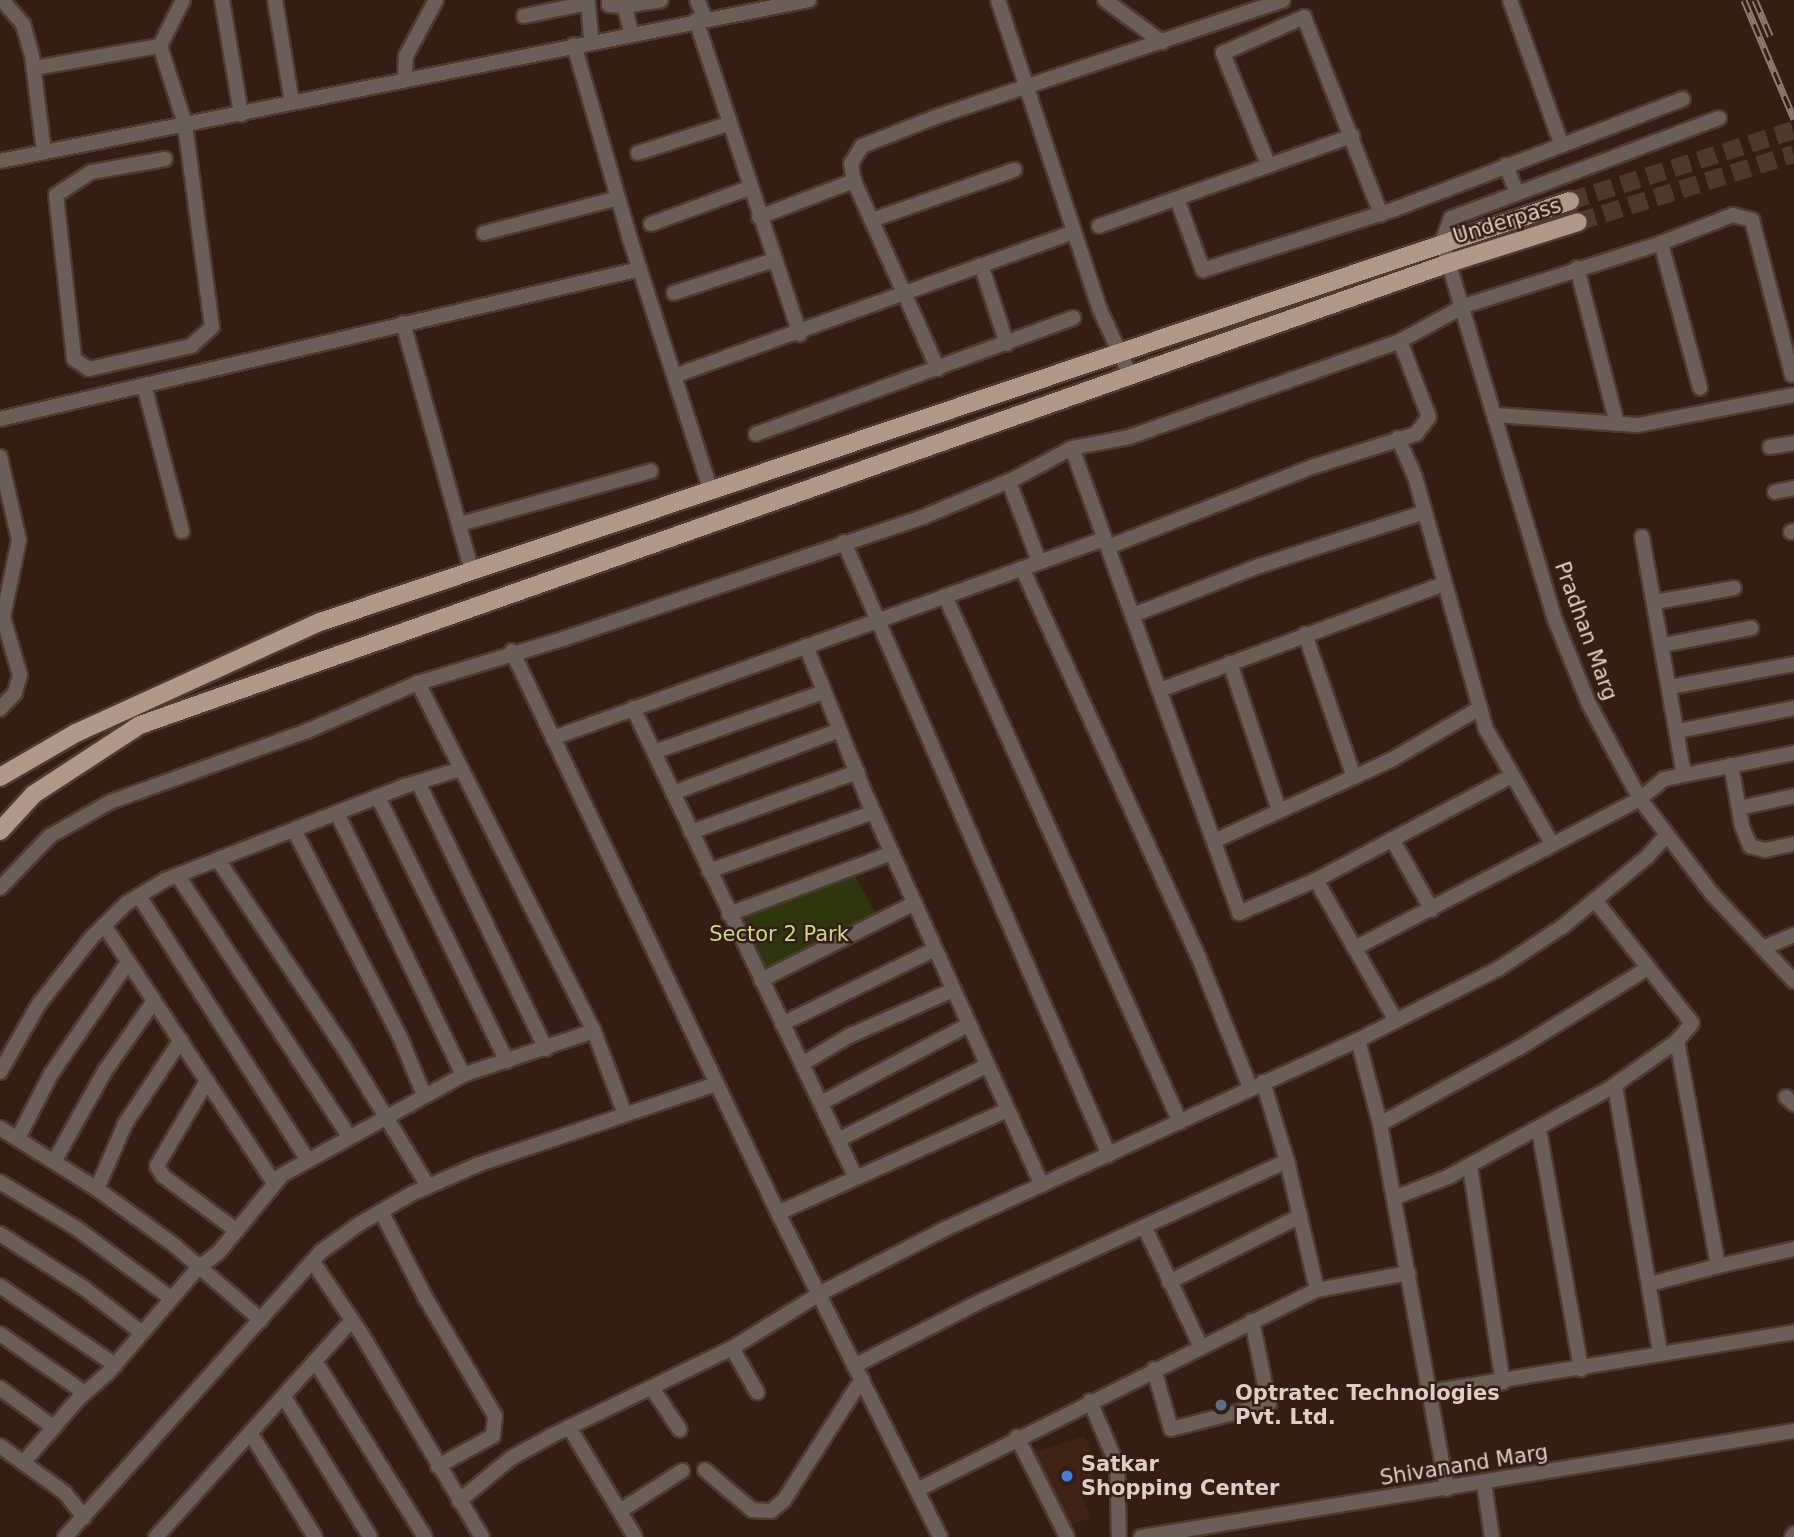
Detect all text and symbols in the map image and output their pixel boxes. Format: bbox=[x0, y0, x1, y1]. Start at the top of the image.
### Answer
street label: Underpass bbox=[1450, 193, 1564, 249]
street label: Pradhan Marg bbox=[1549, 558, 1623, 704]
park label: Sector 2 Park bbox=[709, 921, 849, 947]
place label: Optratec Technologies Pvt. Ltd. bbox=[1235, 1380, 1500, 1430]
marker: Optratec Technologies Pvt. Ltd. bbox=[1213, 1397, 1229, 1413]
street label: Shivanand Marg bbox=[1378, 1439, 1550, 1491]
place label: Satkar Shopping Center bbox=[1081, 1451, 1279, 1501]
marker: Satkar Shopping Center bbox=[1059, 1468, 1075, 1484]

